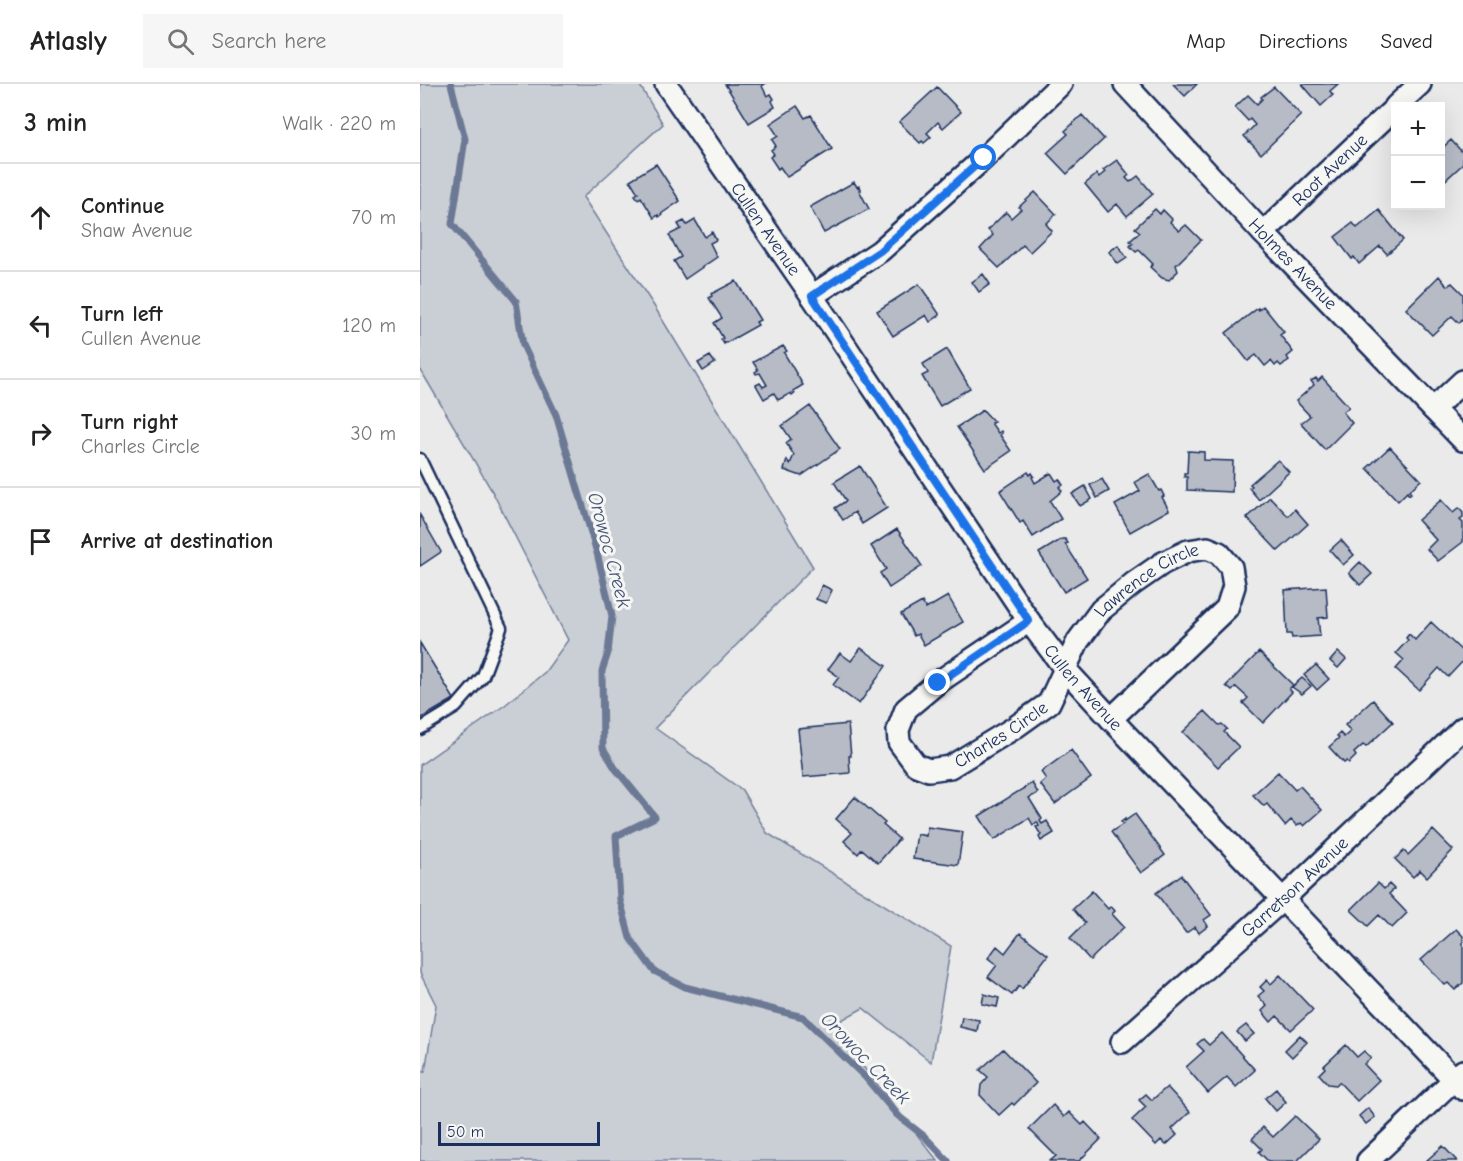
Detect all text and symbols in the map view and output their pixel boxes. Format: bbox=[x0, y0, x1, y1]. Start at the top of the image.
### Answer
search box bbox=[143, 14, 563, 68]
text: Atlasly bbox=[30, 25, 107, 57]
icon: search bbox=[164, 25, 197, 58]
text: Search here bbox=[212, 28, 326, 54]
text: Map bbox=[1186, 29, 1226, 53]
text: Directions bbox=[1259, 29, 1348, 53]
text: Saved bbox=[1381, 29, 1433, 53]
map controls bbox=[1391, 102, 1445, 210]
button: + bbox=[1391, 102, 1445, 156]
text: 3 min bbox=[24, 108, 87, 138]
text: Walk · 220 m bbox=[282, 112, 396, 135]
street label: Root Avenue bbox=[1288, 130, 1372, 211]
route start bbox=[970, 144, 996, 170]
button: − bbox=[1391, 156, 1445, 210]
street label: Cullen Avenue bbox=[726, 179, 805, 280]
text: Continue bbox=[81, 193, 164, 219]
icon: ahead bbox=[24, 201, 57, 234]
text: 70 m bbox=[351, 206, 396, 229]
street label: Holmes Avenue bbox=[1244, 214, 1341, 314]
text: Shaw Avenue bbox=[81, 219, 193, 242]
text: Turn left bbox=[81, 301, 163, 327]
icon: left bbox=[24, 309, 57, 342]
text: 120 m bbox=[342, 314, 396, 337]
text: Cullen Avenue bbox=[81, 327, 201, 350]
text: Turn right bbox=[81, 409, 178, 435]
icon: right bbox=[24, 417, 57, 450]
text: 30 m bbox=[350, 422, 396, 445]
text: Charles Circle bbox=[81, 435, 200, 458]
water label: Orowoc Creek bbox=[583, 490, 636, 611]
icon: arrive bbox=[24, 525, 57, 558]
text: Arrive at destination bbox=[81, 528, 273, 554]
street label: Lawrence Circle bbox=[1090, 539, 1200, 621]
street label: Cullen Avenue bbox=[1039, 640, 1126, 735]
route end bbox=[924, 669, 950, 695]
street label: Charles Circle bbox=[951, 697, 1052, 773]
street label: Garretson Avenue bbox=[1237, 833, 1353, 942]
water label: Orowoc Creek bbox=[816, 1008, 915, 1109]
scale bar bbox=[438, 1119, 600, 1146]
text: 50 m bbox=[447, 1123, 484, 1141]

